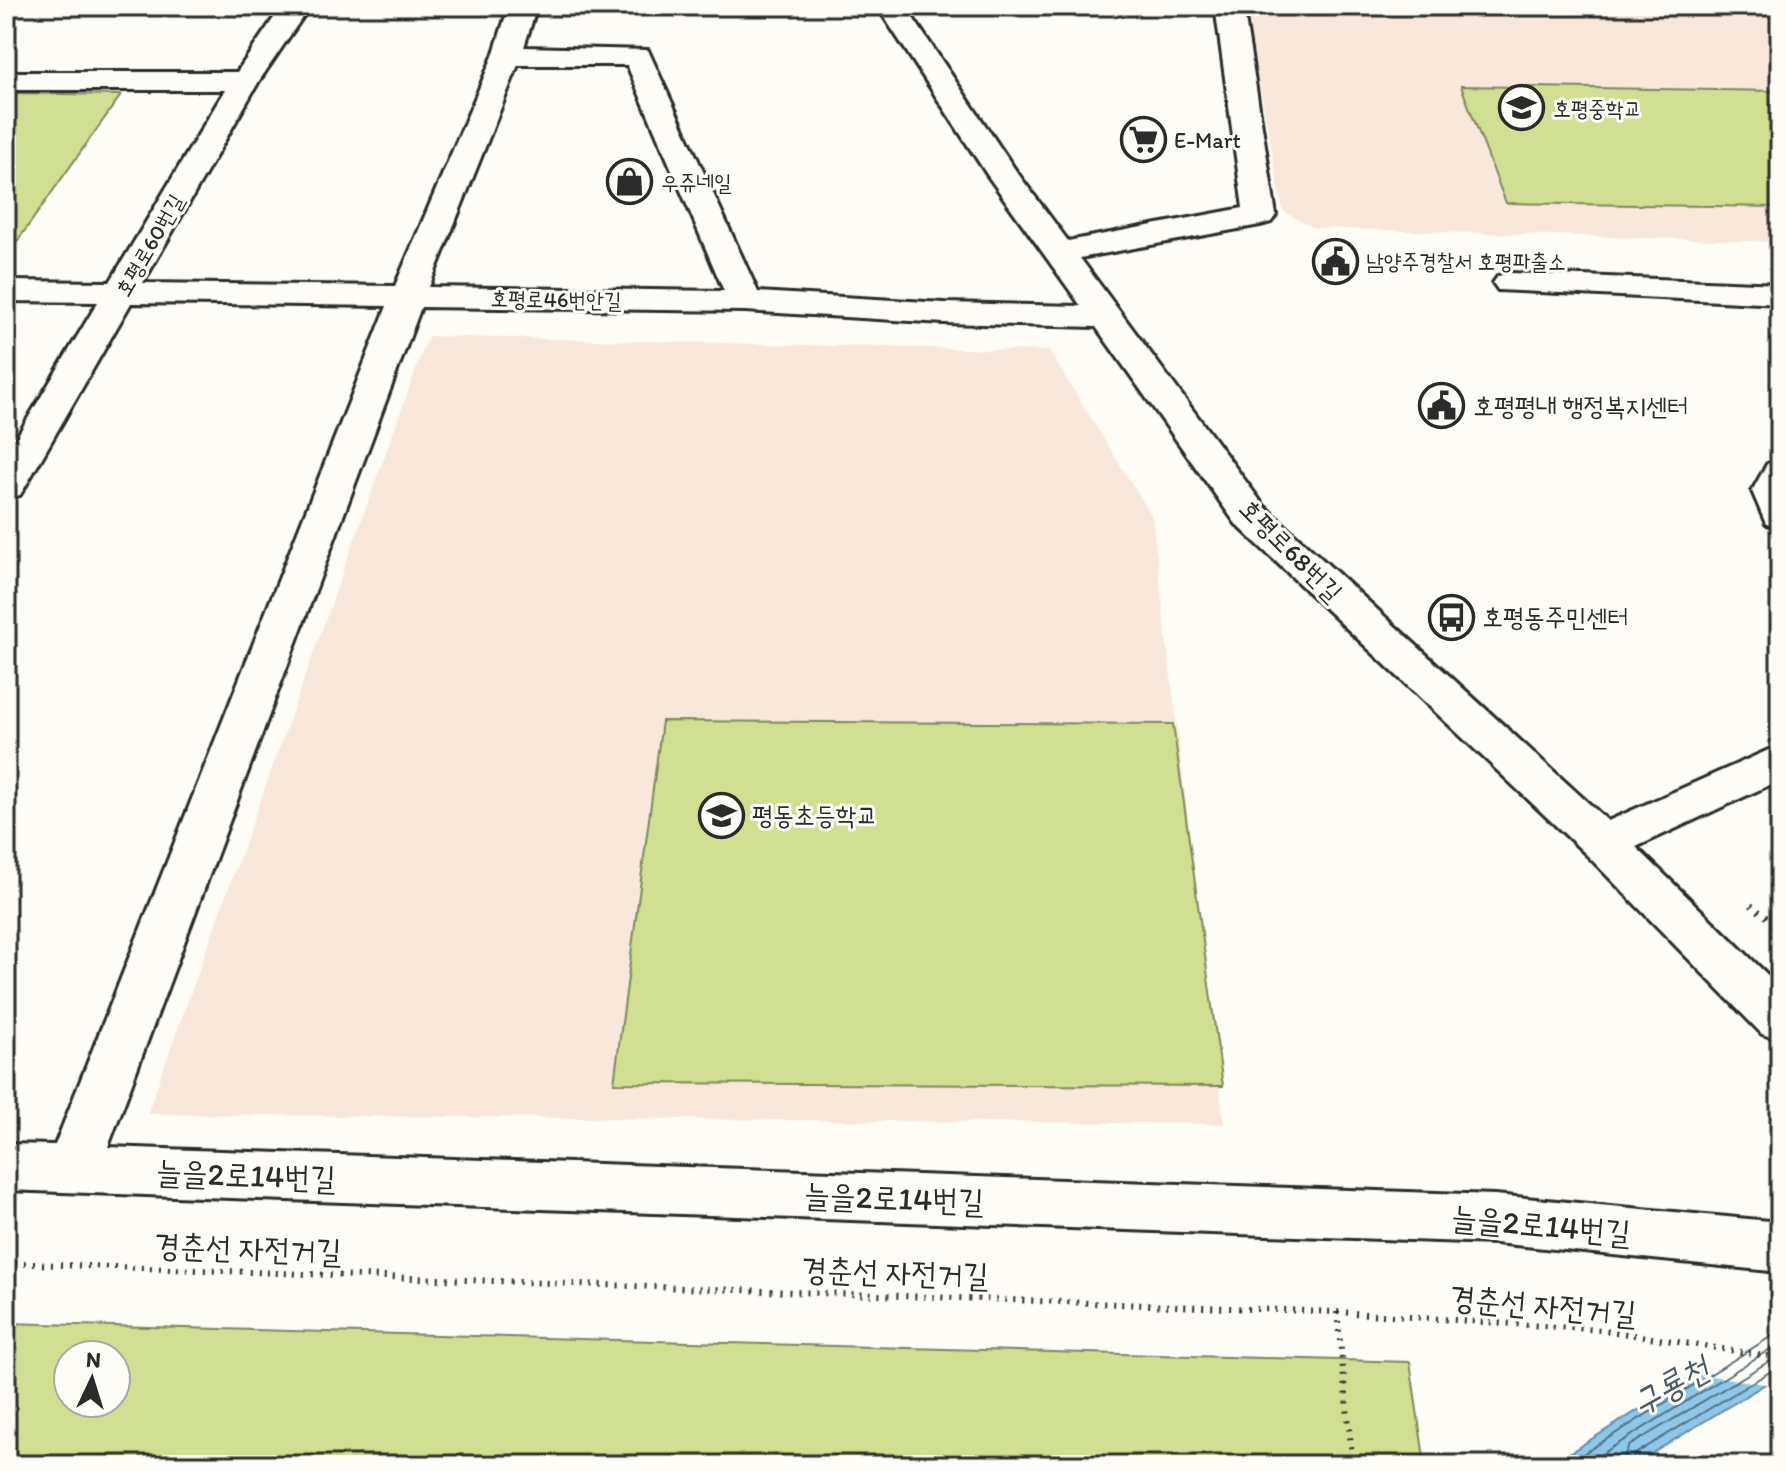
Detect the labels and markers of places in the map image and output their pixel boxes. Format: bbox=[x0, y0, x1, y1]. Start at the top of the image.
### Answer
school or university icon: 호평중학교 bbox=[1498, 84, 1546, 132]
place label: 호평중학교 bbox=[1553, 95, 1642, 122]
supermarket icon: E-Mart bbox=[1119, 116, 1167, 164]
place label: E-Mart bbox=[1174, 127, 1241, 154]
shop icon: 우쥬네일 bbox=[606, 158, 654, 206]
place label: 우쥬네일 bbox=[661, 169, 732, 196]
public building icon: 남양주경찰서 호평파출소 bbox=[1311, 237, 1359, 285]
place label: 남양주경찰서 호평파출소 bbox=[1366, 248, 1566, 275]
public building icon: 호평평내 행정복지센터 bbox=[1418, 382, 1466, 430]
place label: 호평평내 행정복지센터 bbox=[1473, 390, 1688, 422]
bus stop icon: 호평동주민센터 bbox=[1427, 593, 1475, 641]
place label: 호평동주민센터 bbox=[1482, 601, 1628, 633]
school or university icon: 평동초등학교 bbox=[697, 791, 745, 839]
place label: 평동초등학교 bbox=[752, 799, 878, 831]

